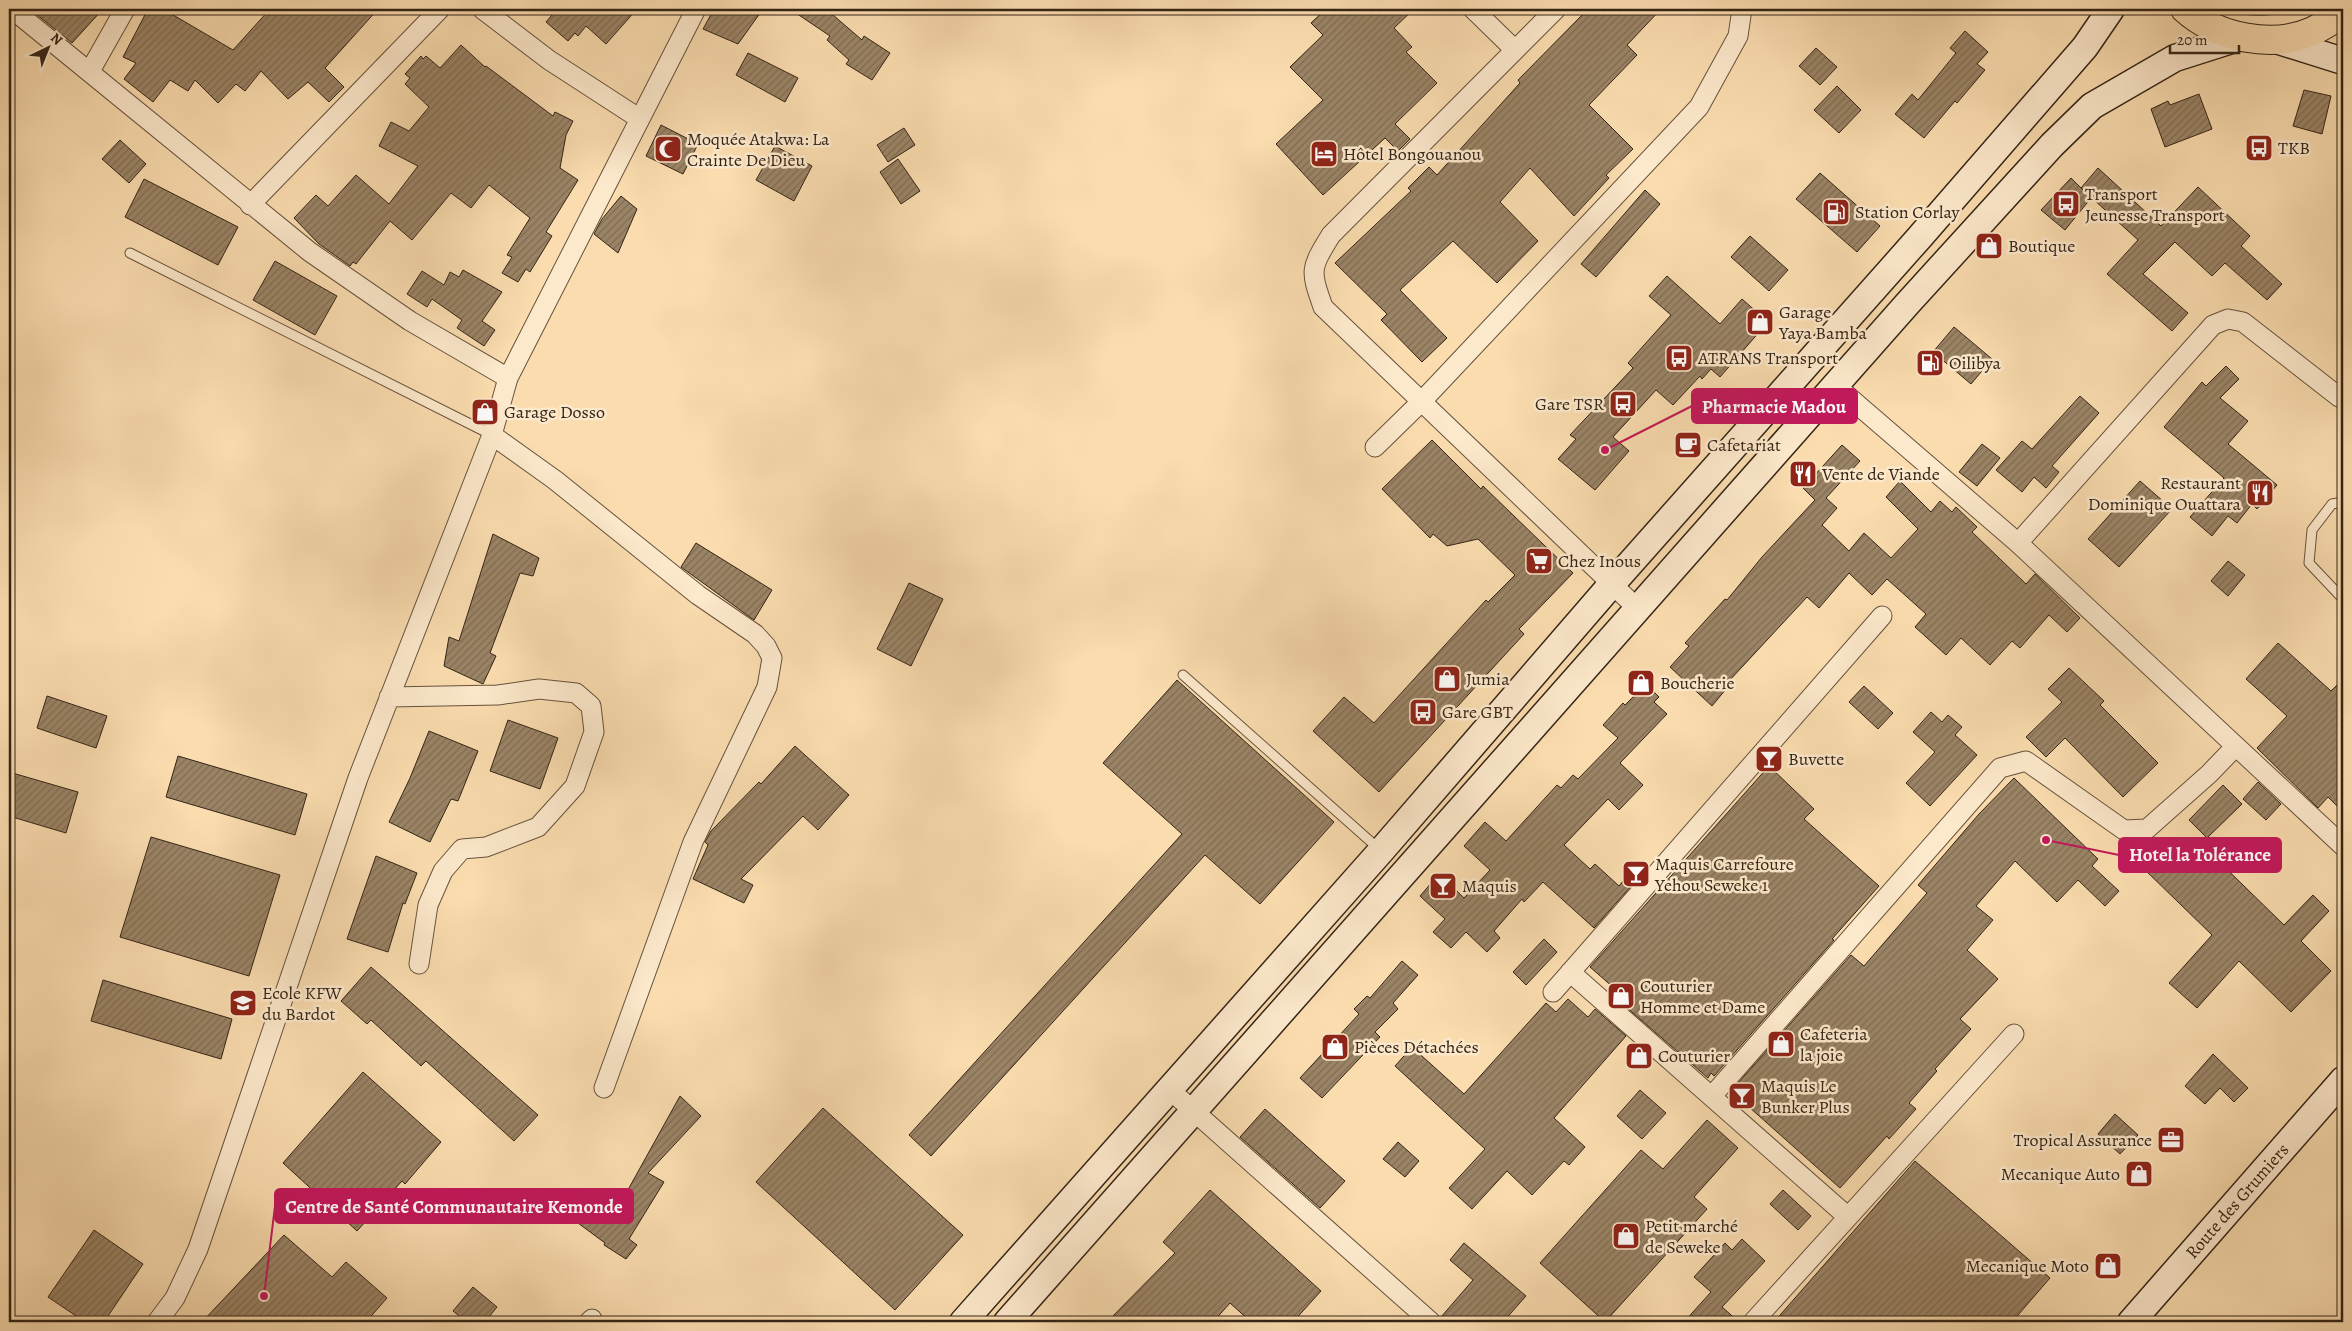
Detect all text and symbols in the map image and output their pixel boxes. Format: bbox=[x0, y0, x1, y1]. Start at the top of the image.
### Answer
north arrow bbox=[22, 22, 72, 72]
scale bar bbox=[2170, 22, 2238, 54]
text: N bbox=[46, 28, 67, 49]
text: 20 m bbox=[2177, 30, 2208, 50]
place label: Moquée Atakwa: La Crainte De Dieu bbox=[687, 127, 830, 172]
bus stop icon: TKB bbox=[2244, 133, 2274, 163]
mosque icon: Moquée Atakwa: La Crainte De Dieu bbox=[653, 134, 683, 164]
place label: TKB bbox=[2278, 136, 2310, 160]
hotel icon: Hôtel Bongouanou bbox=[1309, 139, 1339, 169]
place label: Hôtel Bongouanou bbox=[1343, 142, 1481, 166]
place label: Transport Jeunesse Transport bbox=[2085, 182, 2225, 227]
bus stop icon: Transport Jeunesse Transport bbox=[2051, 189, 2081, 219]
fuel station icon: Station Corlay bbox=[1821, 197, 1851, 227]
place label: Station Corlay bbox=[1855, 200, 1960, 224]
shop icon: Boutique bbox=[1974, 231, 2004, 261]
place label: Boutique bbox=[2008, 234, 2075, 258]
place label: Garage Yaya Bamba bbox=[1778, 300, 1868, 345]
shop icon: Garage Yaya Bamba bbox=[1745, 307, 1775, 337]
bus stop icon: ATRANS Transport bbox=[1664, 343, 1694, 373]
place label: ATRANS Transport bbox=[1697, 346, 1838, 370]
fuel station icon: Oilibya bbox=[1915, 348, 1945, 378]
place label: Oilibya bbox=[1949, 351, 2002, 375]
bus stop icon: Gare TSR bbox=[1608, 389, 1638, 419]
callout: Pharmacie Madou bbox=[1692, 389, 1857, 423]
place label: Gare TSR bbox=[1535, 392, 1604, 416]
text: Pharmacie Madou bbox=[1702, 394, 1847, 420]
shop icon: Garage Dosso bbox=[470, 397, 500, 427]
place label: Garage Dosso bbox=[504, 400, 605, 424]
cafe icon: Cafetariat bbox=[1673, 430, 1703, 460]
place label: Cafetariat bbox=[1707, 433, 1781, 457]
restaurant icon: Vente de Viande bbox=[1788, 459, 1818, 489]
place label: Vente de Viande bbox=[1821, 462, 1940, 486]
place label: Restaurant Dominique Ouattara bbox=[2088, 471, 2242, 516]
restaurant icon: Restaurant Dominique Ouattara bbox=[2245, 478, 2275, 508]
supermarket icon: Chez Inous bbox=[1524, 546, 1554, 576]
place label: Chez Inous bbox=[1558, 549, 1641, 573]
shop icon: Jumia bbox=[1432, 664, 1462, 694]
place label: Jumia bbox=[1466, 667, 1510, 691]
shop icon: Boucherie bbox=[1626, 668, 1656, 698]
place label: Boucherie bbox=[1660, 671, 1735, 695]
bus stop icon: Gare GBT bbox=[1408, 697, 1438, 727]
place label: Gare GBT bbox=[1442, 700, 1513, 724]
bar icon: Buvette bbox=[1754, 744, 1784, 774]
place label: Buvette bbox=[1788, 747, 1844, 771]
callout: Hotel la Tolérance bbox=[2119, 838, 2281, 872]
text: Hotel la Tolérance bbox=[2129, 842, 2271, 868]
place label: Maquis Carrefoure Yehou Seweke 1 bbox=[1654, 852, 1794, 897]
bar icon: Maquis Carrefoure Yehou Seweke 1 bbox=[1621, 859, 1651, 889]
bar icon: Maquis bbox=[1428, 871, 1458, 901]
place label: Maquis bbox=[1462, 874, 1517, 898]
place label: Couturier Homme et Dame bbox=[1640, 974, 1765, 1019]
place label: Ecole KFW du Bardot bbox=[262, 981, 342, 1026]
shop icon: Couturier Homme et Dame bbox=[1606, 981, 1636, 1011]
school or university icon: Ecole KFW du Bardot bbox=[228, 988, 258, 1018]
place label: Cafeteria la joie bbox=[1800, 1022, 1868, 1067]
shop icon: Cafeteria la joie bbox=[1766, 1029, 1796, 1059]
shop icon: Pièces Détachées bbox=[1320, 1032, 1350, 1062]
place label: Pièces Détachées bbox=[1354, 1035, 1479, 1059]
shop icon: Couturier bbox=[1624, 1041, 1654, 1071]
place label: Couturier bbox=[1658, 1044, 1730, 1068]
place label: Maquis Le Bunker Plus bbox=[1761, 1074, 1850, 1119]
bar icon: Maquis Le Bunker Plus bbox=[1727, 1081, 1757, 1111]
office icon: Tropical Assurance bbox=[2156, 1125, 2186, 1155]
place label: Tropical Assurance bbox=[2014, 1128, 2152, 1152]
street label: Route des Grumiers bbox=[2180, 1138, 2294, 1264]
shop icon: Mecanique Auto bbox=[2124, 1159, 2154, 1189]
place label: Mecanique Auto bbox=[2001, 1162, 2120, 1186]
callout: Centre de Santé Communautaire Kemonde bbox=[275, 1189, 633, 1223]
text: Centre de Santé Communautaire Kemonde bbox=[285, 1194, 623, 1220]
place label: Petit marché de Seweke bbox=[1645, 1214, 1738, 1259]
shop icon: Petit marché de Seweke bbox=[1611, 1221, 1641, 1251]
shop icon: Mecanique Moto bbox=[2093, 1251, 2123, 1281]
place label: Mecanique Moto bbox=[1966, 1254, 2089, 1278]

